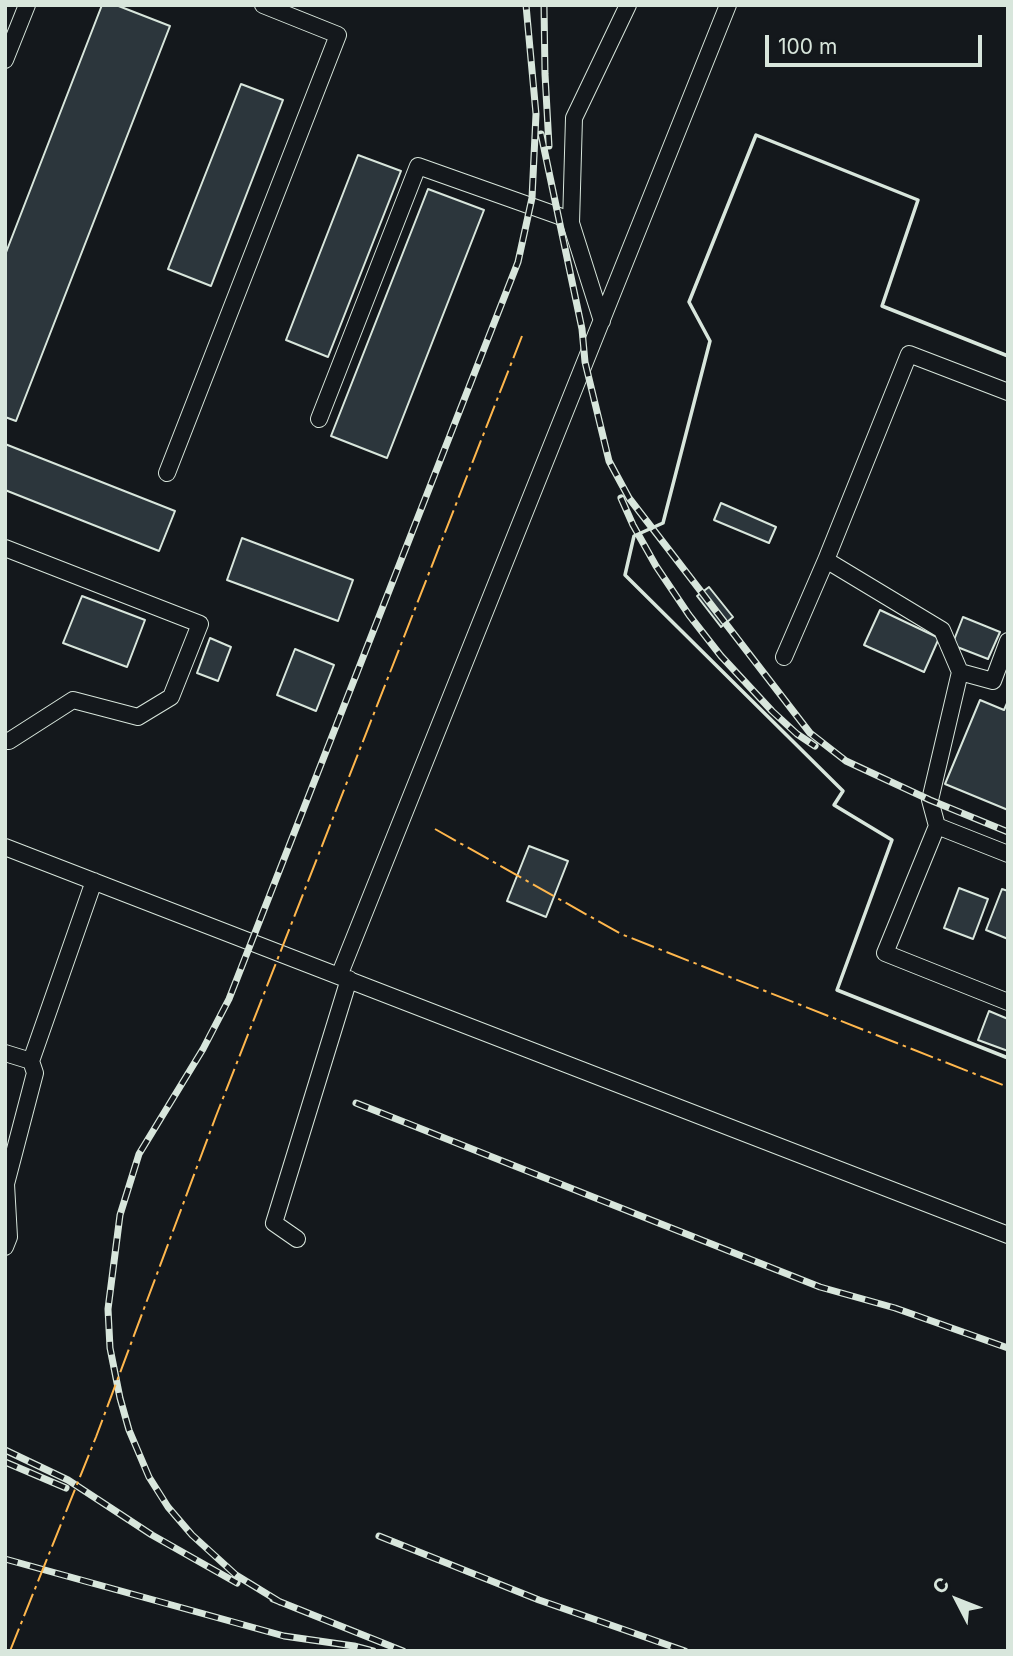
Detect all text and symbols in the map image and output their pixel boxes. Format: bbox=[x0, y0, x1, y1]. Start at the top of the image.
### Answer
scale bar bbox=[768, 21, 985, 65]
text: 100 m bbox=[778, 34, 837, 59]
north arrow bbox=[922, 1565, 992, 1635]
text: С bbox=[928, 1573, 954, 1599]

